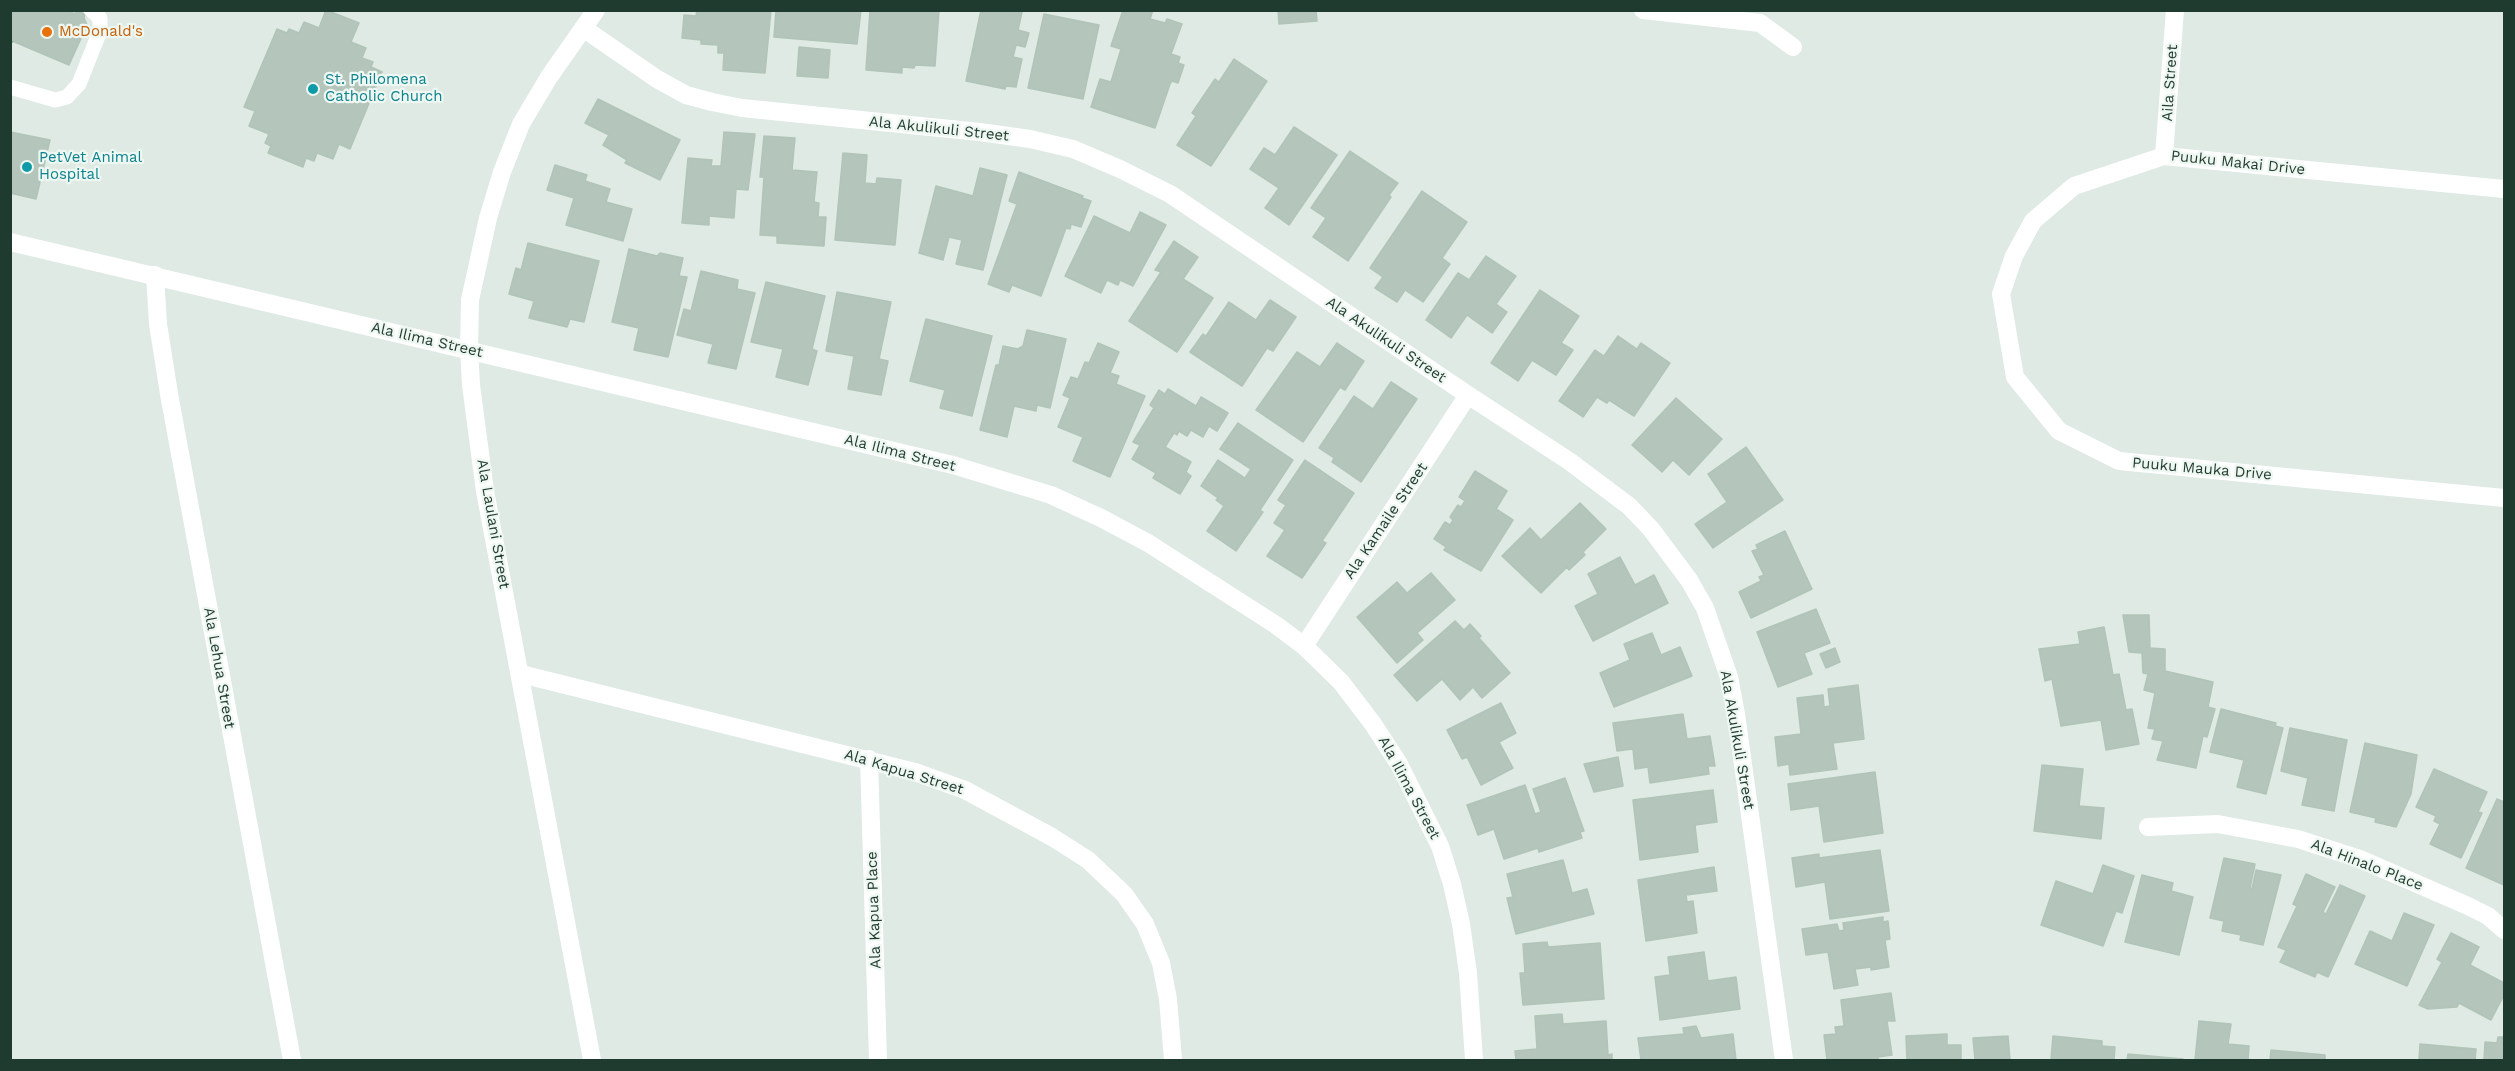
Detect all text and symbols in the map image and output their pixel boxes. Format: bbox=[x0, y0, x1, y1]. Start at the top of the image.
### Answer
place label: McDonald's bbox=[59, 23, 143, 41]
marker: McDonald's bbox=[40, 25, 54, 39]
street label: Aila Street bbox=[2158, 44, 2182, 122]
place label: St. Philomena Catholic Church bbox=[325, 71, 443, 106]
marker: St. Philomena Catholic Church bbox=[306, 82, 320, 96]
street label: Ala Akulikuli Street bbox=[868, 113, 1010, 145]
street label: Puuku Makai Drive bbox=[2170, 147, 2306, 179]
place label: PetVet Animal Hospital bbox=[39, 149, 142, 184]
marker: PetVet Animal Hospital bbox=[20, 160, 34, 174]
street label: Ala Akulikuli Street bbox=[1323, 293, 1449, 387]
street label: Ala Ilima Street bbox=[369, 318, 485, 362]
street label: Ala Ilima Street bbox=[842, 430, 958, 476]
street label: Puuku Mauka Drive bbox=[2131, 454, 2273, 484]
street label: Ala Laulani Street bbox=[473, 458, 513, 590]
street label: Ala Kamaile Street bbox=[1340, 459, 1432, 583]
street label: Ala Lehua Street bbox=[199, 606, 239, 730]
street label: Ala Akulikuli Street bbox=[1716, 669, 1758, 811]
street label: Ala Ilima Street bbox=[1374, 733, 1444, 843]
street label: Ala Kapua Street bbox=[842, 745, 966, 799]
street label: Ala Hinalo Place bbox=[2308, 835, 2426, 895]
street label: Ala Kapua Place bbox=[863, 851, 885, 969]

